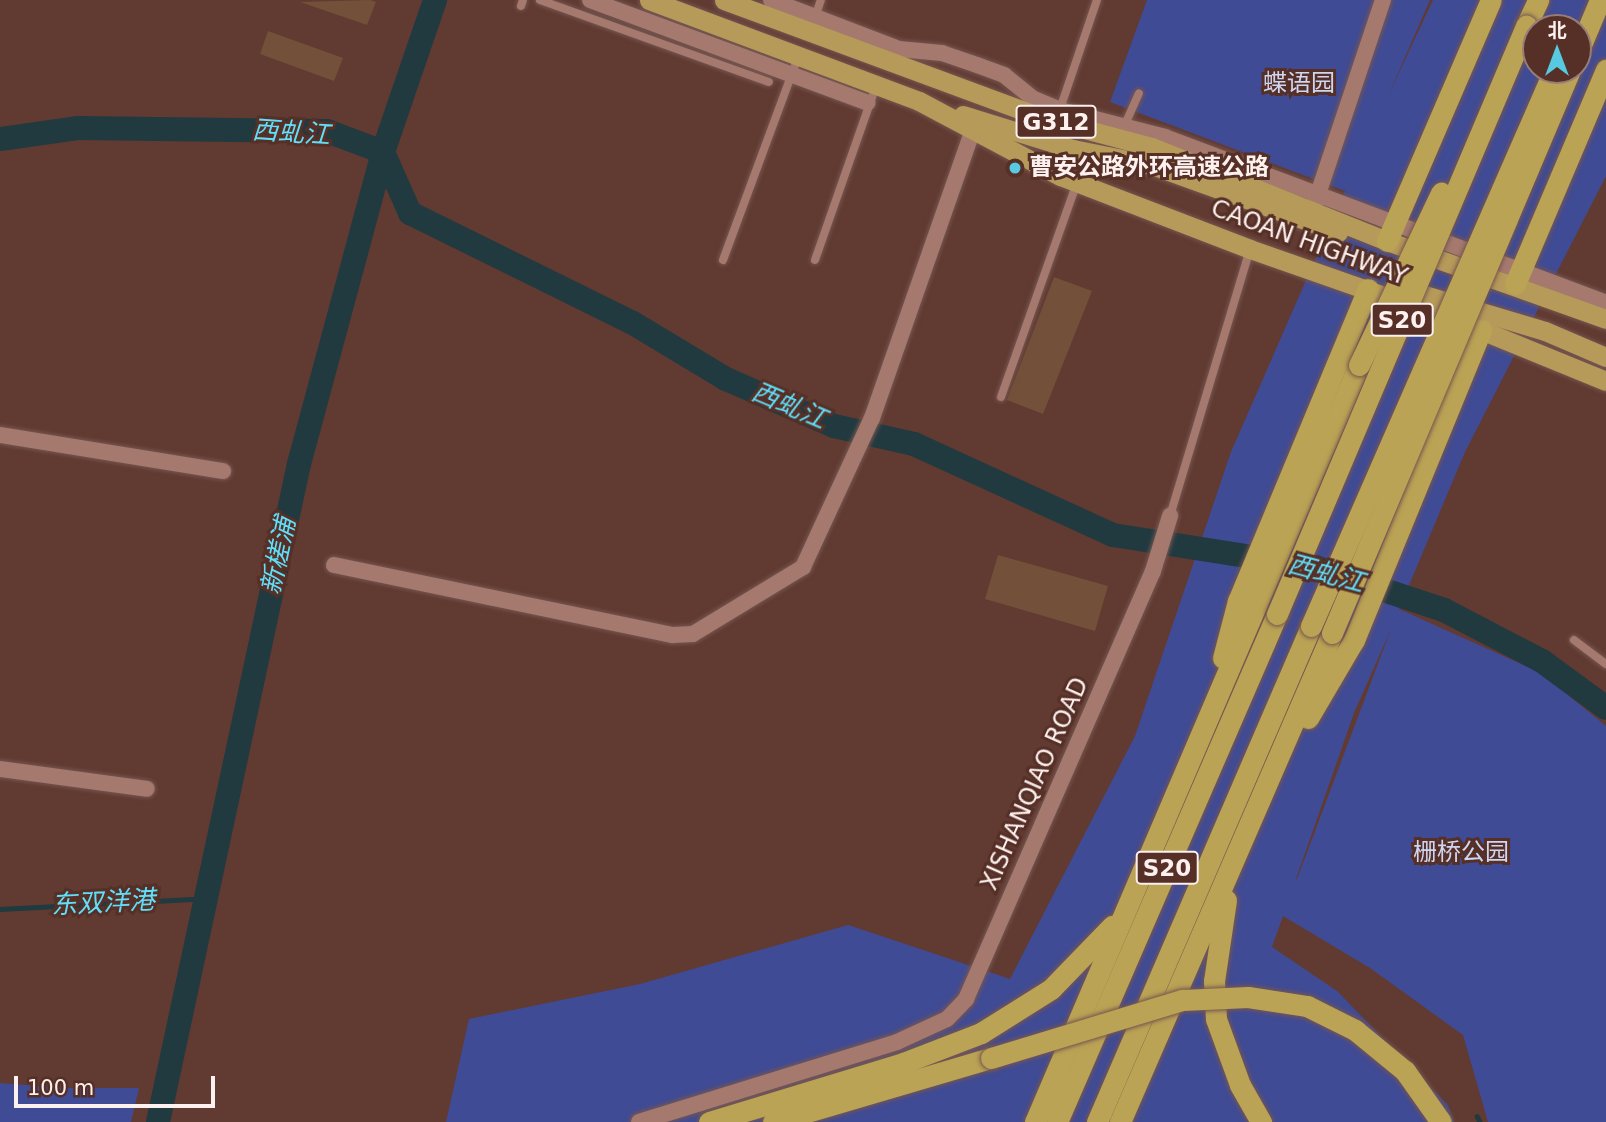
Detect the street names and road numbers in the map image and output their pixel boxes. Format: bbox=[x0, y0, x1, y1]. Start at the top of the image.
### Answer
road number: G312 bbox=[1014, 102, 1098, 141]
street label: CAOAN HIGHWAY bbox=[1207, 194, 1411, 292]
road number: S20 bbox=[1370, 300, 1434, 340]
street label: XISHANQIAO ROAD bbox=[975, 673, 1095, 895]
road number: S20 bbox=[1136, 848, 1198, 888]

